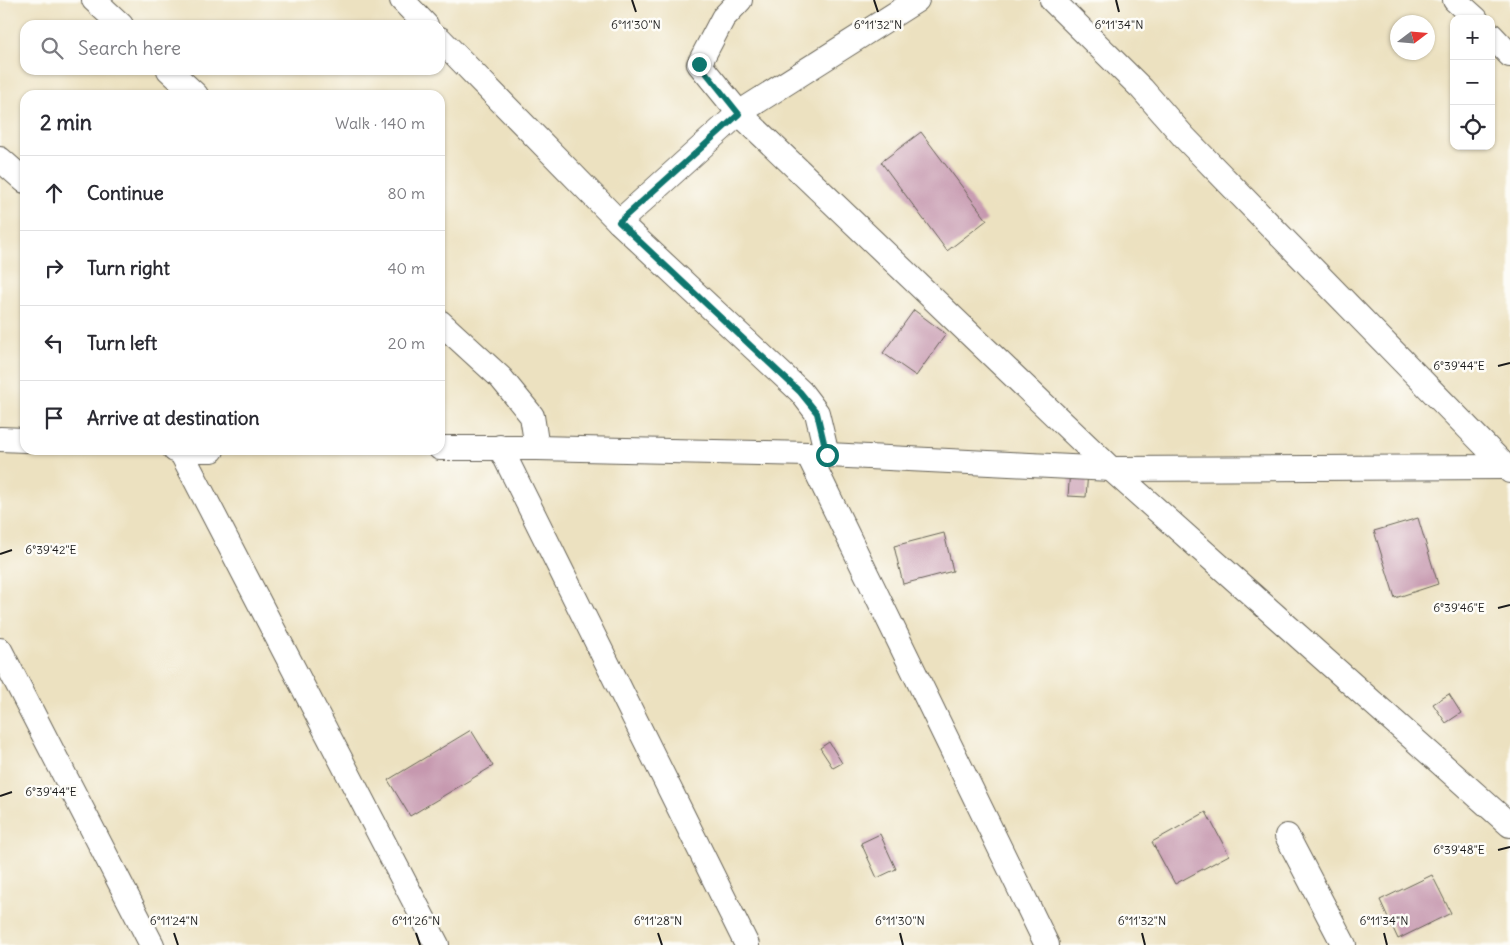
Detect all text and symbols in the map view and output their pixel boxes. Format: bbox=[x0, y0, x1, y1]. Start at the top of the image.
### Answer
north arrow bbox=[1390, 15, 1435, 60]
map controls bbox=[1450, 15, 1495, 150]
button: + bbox=[1450, 15, 1495, 60]
text: 6°11'30"N bbox=[611, 17, 661, 32]
text: 6°11'32"N bbox=[854, 17, 902, 32]
text: 6°11'34"N bbox=[1095, 17, 1143, 32]
search box bbox=[20, 20, 445, 75]
icon: search bbox=[38, 34, 66, 62]
text: Search here bbox=[78, 36, 181, 60]
route end bbox=[688, 53, 711, 76]
button: − bbox=[1450, 60, 1495, 105]
button: locate bbox=[1450, 105, 1495, 150]
text: 2 min bbox=[40, 109, 92, 136]
text: Walk · 140 m bbox=[335, 113, 425, 133]
icon: ahead bbox=[40, 179, 68, 207]
text: Continue bbox=[87, 181, 164, 205]
text: 80 m bbox=[387, 183, 425, 203]
icon: right bbox=[40, 254, 68, 282]
text: Turn right bbox=[87, 256, 170, 280]
text: 40 m bbox=[387, 258, 425, 278]
icon: left bbox=[40, 329, 68, 357]
text: Turn left bbox=[87, 331, 157, 355]
text: 20 m bbox=[388, 333, 425, 353]
text: 6°39'44"E bbox=[1433, 358, 1485, 373]
icon: arrive bbox=[40, 404, 68, 432]
text: Arrive at destination bbox=[87, 406, 260, 430]
route start bbox=[816, 444, 839, 467]
text: 6°39'42"E bbox=[25, 542, 77, 557]
text: 6°39'46"E bbox=[1433, 600, 1485, 615]
text: 6°39'44"E bbox=[25, 784, 77, 799]
text: 6°39'48"E bbox=[1433, 842, 1485, 857]
text: 6°11'24"N bbox=[150, 913, 198, 928]
text: 6°11'26"N bbox=[392, 913, 440, 928]
text: 6°11'28"N bbox=[634, 913, 682, 928]
text: 6°11'30"N bbox=[875, 913, 925, 928]
text: 6°11'32"N bbox=[1118, 913, 1166, 928]
text: 6°11'34"N bbox=[1360, 913, 1408, 928]

